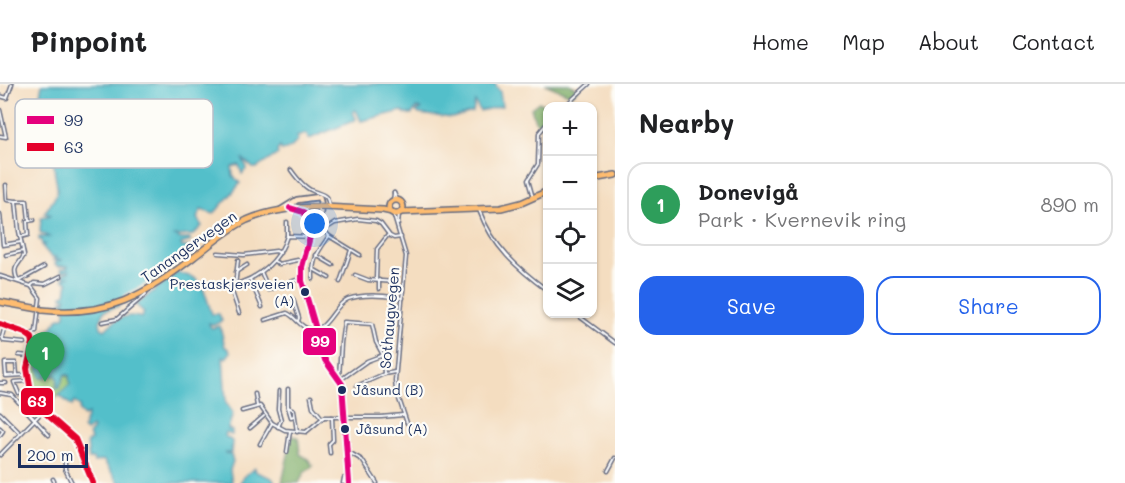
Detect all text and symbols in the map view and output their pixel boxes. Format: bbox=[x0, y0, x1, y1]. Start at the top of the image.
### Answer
text: Pinpoint bbox=[30, 23, 147, 59]
text: Home bbox=[752, 28, 809, 55]
text: Map bbox=[842, 28, 885, 55]
text: About bbox=[918, 28, 979, 55]
text: Contact bbox=[1012, 28, 1095, 55]
legend bbox=[15, 99, 213, 168]
map controls bbox=[543, 102, 597, 318]
button: + bbox=[543, 102, 597, 156]
text: Nearby bbox=[639, 106, 734, 140]
text: 99 bbox=[64, 109, 83, 130]
text: 63 bbox=[64, 136, 83, 157]
button: − bbox=[543, 156, 597, 210]
text: Donevigå bbox=[698, 177, 799, 206]
text: 1 bbox=[656, 191, 665, 217]
text: 890 m bbox=[1040, 191, 1099, 217]
street label: Tanangervegen bbox=[137, 206, 240, 287]
text: Park · Kvernevik ring bbox=[698, 206, 906, 232]
your location bbox=[300, 209, 329, 238]
button: locate bbox=[543, 210, 597, 264]
button: layers bbox=[543, 264, 597, 318]
street label: Sothaugvegen bbox=[375, 266, 403, 370]
place label: Prestaskjersveien (A) bbox=[170, 274, 294, 310]
button: Save bbox=[639, 276, 864, 335]
button: Share bbox=[876, 276, 1101, 335]
marker: Prestaskjersveien (A) bbox=[299, 286, 311, 298]
line badge: 99 bbox=[302, 327, 337, 356]
text: 99 bbox=[310, 330, 330, 351]
pin: 1 bbox=[26, 332, 64, 382]
place label: Jåsund (B) bbox=[353, 380, 423, 399]
marker: Jåsund (B) bbox=[336, 384, 348, 396]
line badge: 63 bbox=[20, 387, 54, 416]
text: 63 bbox=[27, 390, 47, 411]
place label: Jåsund (A) bbox=[356, 419, 427, 438]
marker: Jåsund (A) bbox=[339, 423, 351, 435]
scale bar bbox=[18, 441, 88, 468]
text: 200 m bbox=[27, 444, 74, 465]

